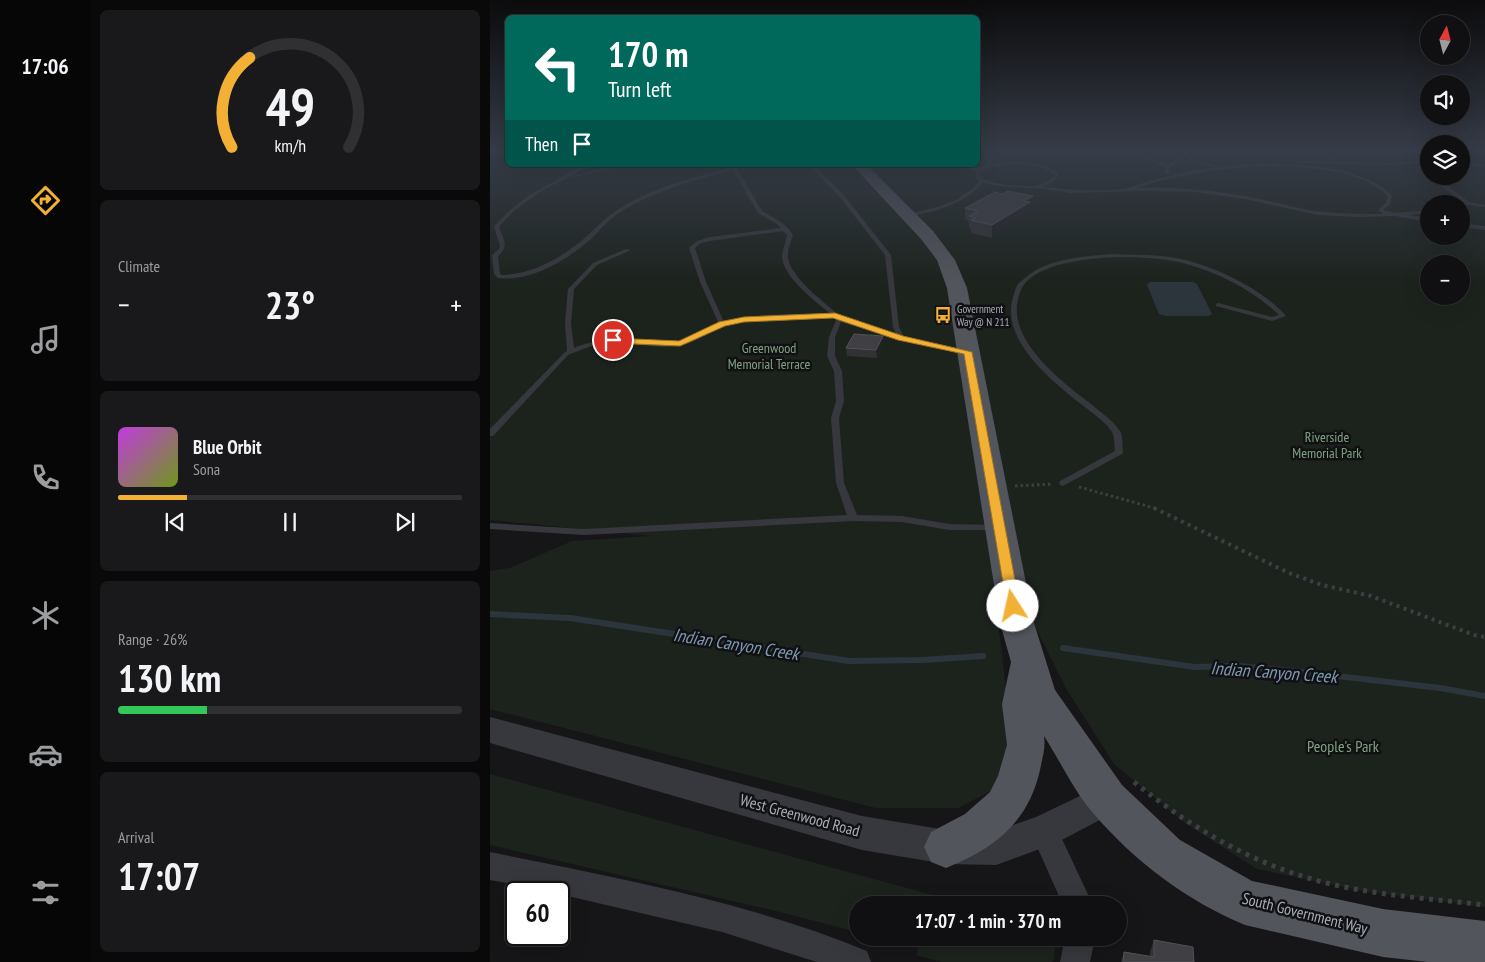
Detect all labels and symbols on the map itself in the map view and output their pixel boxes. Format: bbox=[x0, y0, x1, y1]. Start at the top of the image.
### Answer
north arrow bbox=[1420, 15, 1470, 65]
place label: Government Way @ N 211 bbox=[957, 302, 1009, 329]
bus stop icon: Government Way @ N 211 bbox=[933, 305, 953, 325]
pin bbox=[592, 319, 634, 361]
park label: Greenwood Memorial Terrace bbox=[728, 339, 811, 373]
park label: Riverside Memorial Park bbox=[1292, 428, 1362, 462]
position arrow bbox=[986, 579, 1038, 631]
water label: Indian Canyon Creek bbox=[672, 623, 802, 666]
water label: Indian Canyon Creek bbox=[1210, 656, 1340, 688]
park label: People's Park bbox=[1307, 736, 1380, 756]
street label: West Greenwood Road bbox=[738, 789, 862, 841]
speed limit sign: 60 bbox=[505, 881, 570, 946]
street label: South Government Way bbox=[1240, 888, 1370, 938]

